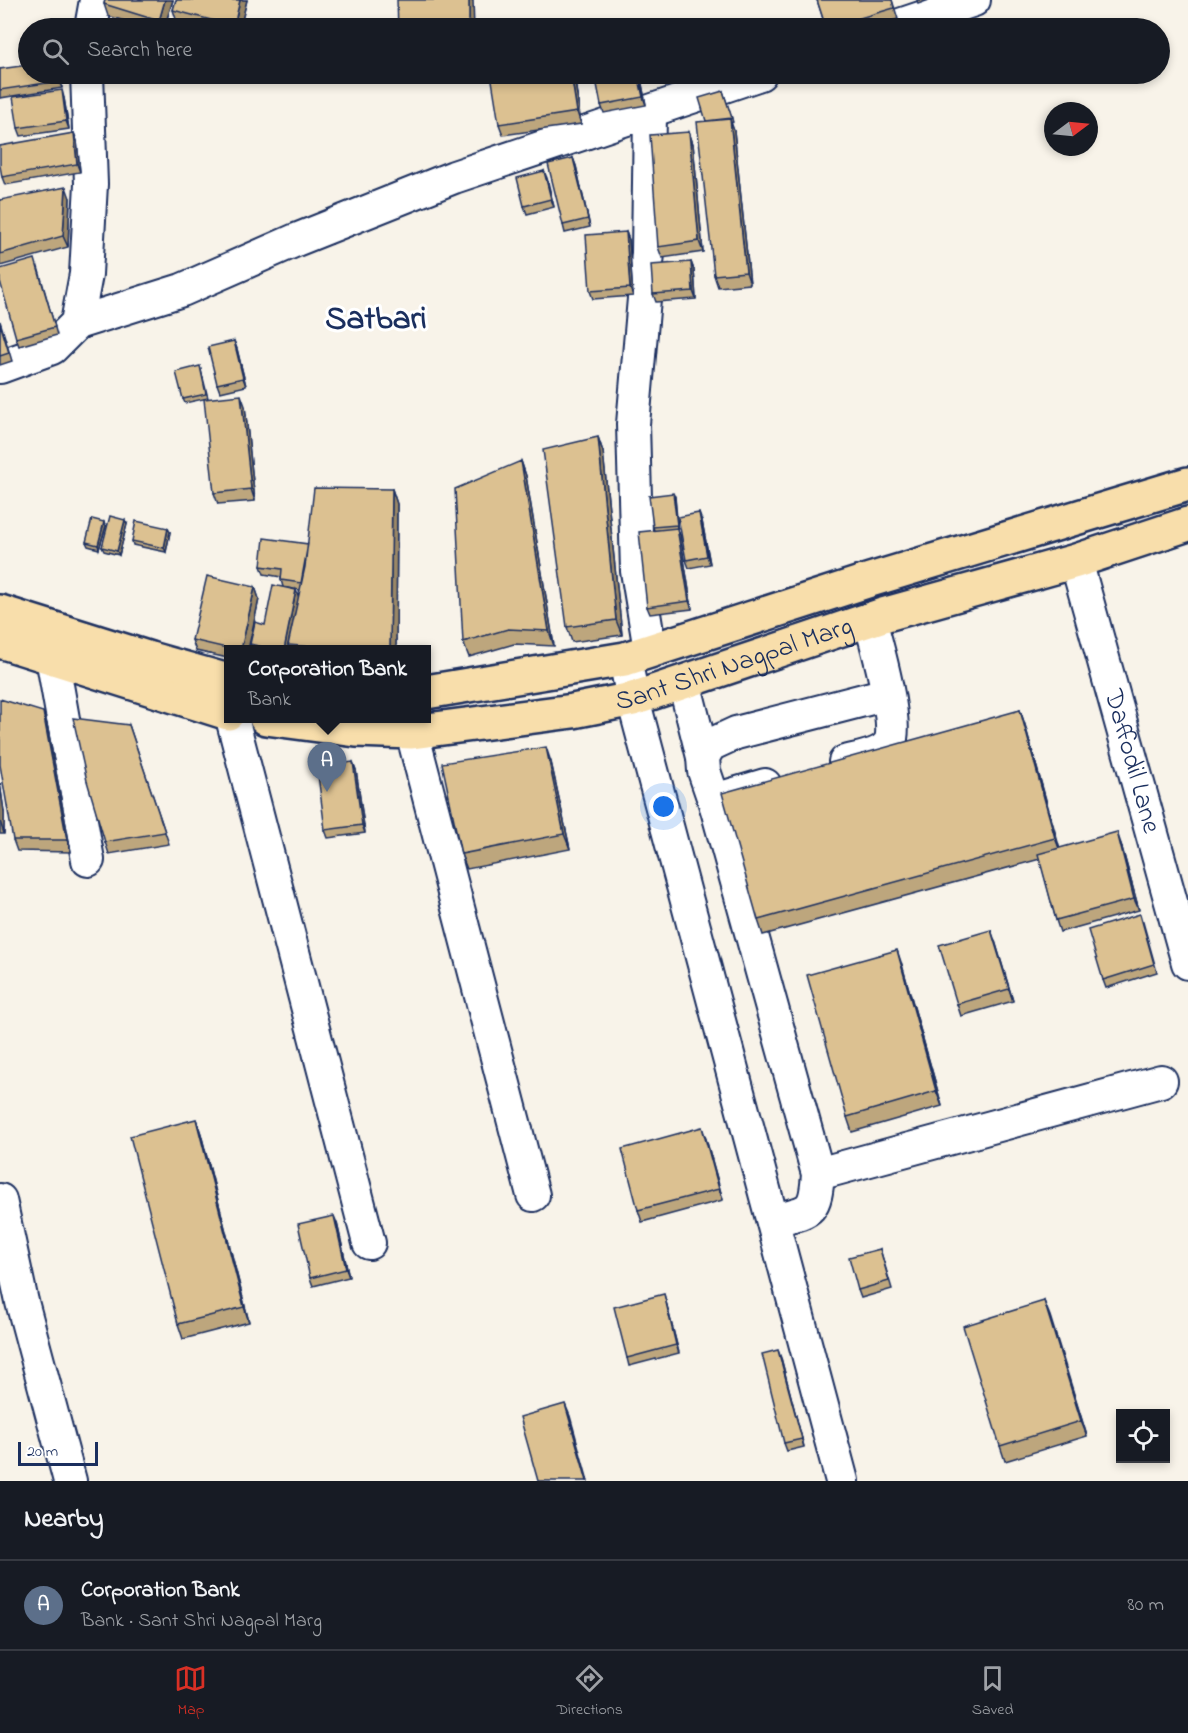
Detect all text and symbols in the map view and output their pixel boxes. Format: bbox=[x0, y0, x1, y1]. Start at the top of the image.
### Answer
search box bbox=[18, 18, 1170, 84]
icon: search bbox=[39, 35, 72, 68]
text: Search here bbox=[87, 35, 192, 67]
north arrow bbox=[1044, 102, 1098, 156]
district label: Satbari bbox=[325, 296, 427, 344]
street label: Sant Shri Nagpal Marg bbox=[612, 607, 858, 722]
popup bbox=[224, 645, 431, 723]
text: Corporation Bank bbox=[248, 654, 407, 686]
street label: Daffodil Lane bbox=[1093, 684, 1171, 839]
text: Bank bbox=[248, 686, 291, 715]
pin: A bbox=[308, 742, 346, 792]
your location bbox=[649, 792, 678, 821]
map controls bbox=[1116, 1409, 1170, 1463]
button: locate bbox=[1116, 1409, 1170, 1463]
scale bar bbox=[18, 1439, 98, 1466]
text: 20 m bbox=[27, 1440, 58, 1464]
text: Nearby bbox=[24, 1501, 103, 1539]
text: Corporation Bank bbox=[81, 1575, 240, 1607]
text: A bbox=[37, 1591, 50, 1620]
text: 80 m bbox=[1127, 1591, 1164, 1620]
text: Bank · Sant Shri Nagpal Marg bbox=[81, 1607, 322, 1636]
tab: Map bbox=[174, 1662, 207, 1722]
tab: Directions bbox=[556, 1662, 623, 1722]
tab: Saved bbox=[972, 1662, 1014, 1722]

